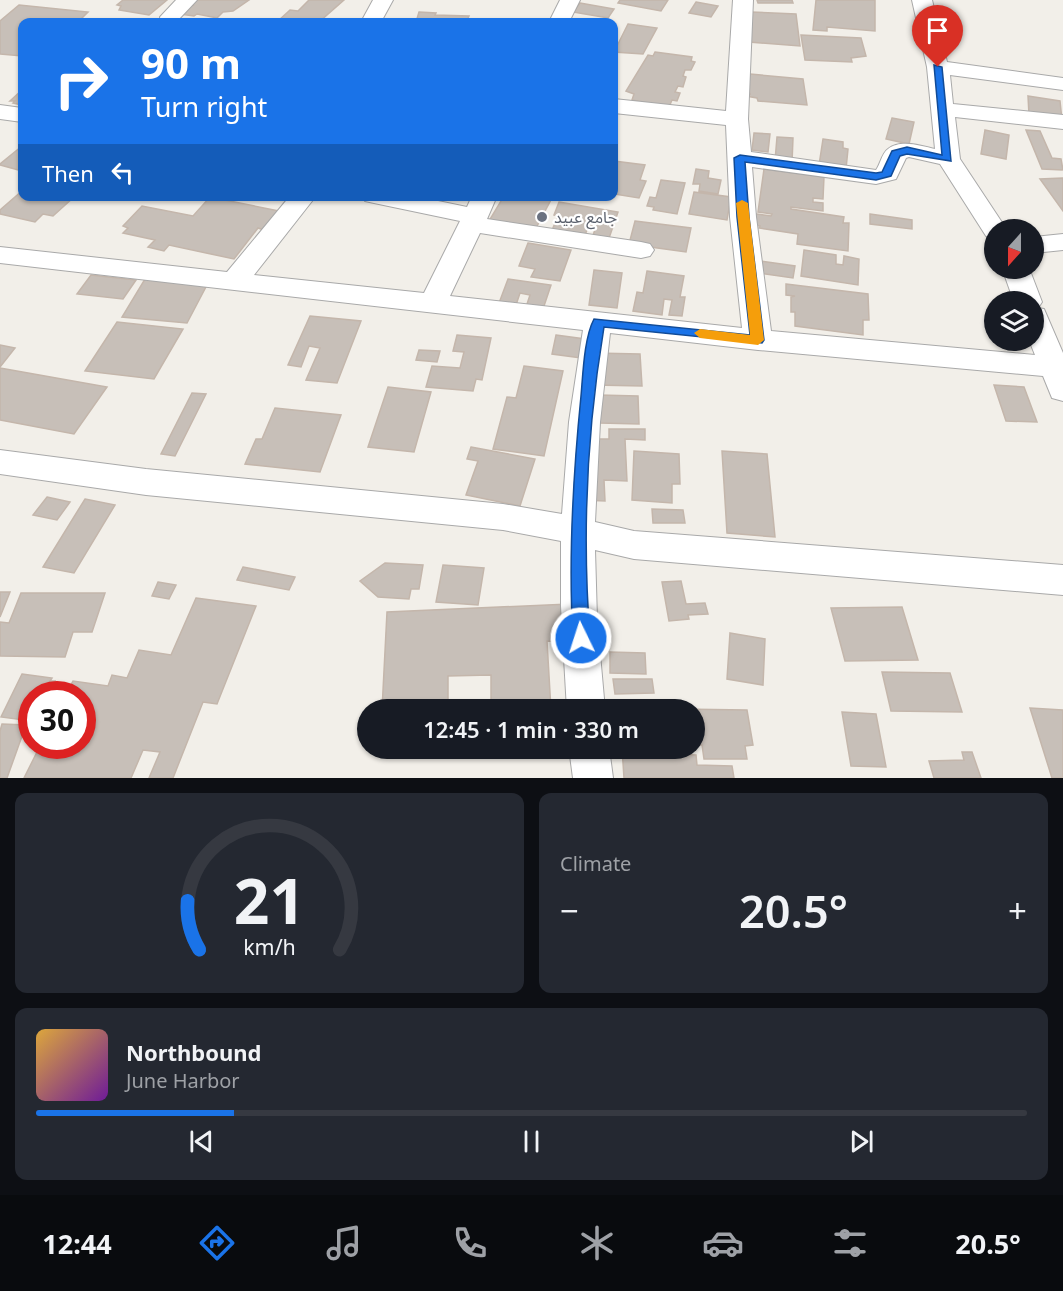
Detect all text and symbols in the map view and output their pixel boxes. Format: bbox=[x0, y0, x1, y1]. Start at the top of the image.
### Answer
pin bbox=[912, 5, 963, 67]
icon: arrive bbox=[921, 14, 954, 47]
text: 90 m bbox=[141, 34, 241, 91]
icon: right bbox=[42, 42, 120, 120]
text: Turn right bbox=[141, 88, 267, 125]
icon: left bbox=[106, 156, 139, 189]
text: Then bbox=[42, 158, 94, 188]
place label: جامع عبيد bbox=[554, 206, 617, 230]
marker: جامع عبيد bbox=[535, 210, 549, 224]
north arrow bbox=[984, 219, 1044, 279]
map controls bbox=[984, 219, 1044, 351]
button: layers bbox=[984, 291, 1044, 351]
position arrow bbox=[549, 606, 613, 670]
speed limit sign: 30 bbox=[18, 681, 96, 759]
text: 12:45 · 1 min · 330 m bbox=[423, 714, 639, 744]
text: Climate bbox=[560, 850, 631, 877]
text: 21 bbox=[234, 857, 305, 942]
text: 20.5° bbox=[739, 880, 848, 941]
text: − bbox=[560, 888, 579, 933]
text: + bbox=[1008, 888, 1027, 933]
text: km/h bbox=[243, 932, 296, 961]
text: Northbound bbox=[126, 1037, 261, 1067]
text: June Harbor bbox=[126, 1067, 240, 1094]
icon: previous bbox=[185, 1125, 218, 1158]
icon: pause bbox=[515, 1125, 548, 1158]
icon: next bbox=[845, 1125, 878, 1158]
icon: directions bbox=[196, 1222, 238, 1264]
icon: music bbox=[323, 1222, 365, 1264]
icon: phone bbox=[449, 1222, 491, 1264]
icon: climate bbox=[576, 1222, 618, 1264]
icon: car bbox=[702, 1222, 744, 1264]
icon: filters bbox=[829, 1222, 871, 1264]
text: 12:44 bbox=[42, 1225, 112, 1262]
text: 20.5° bbox=[955, 1225, 1021, 1262]

